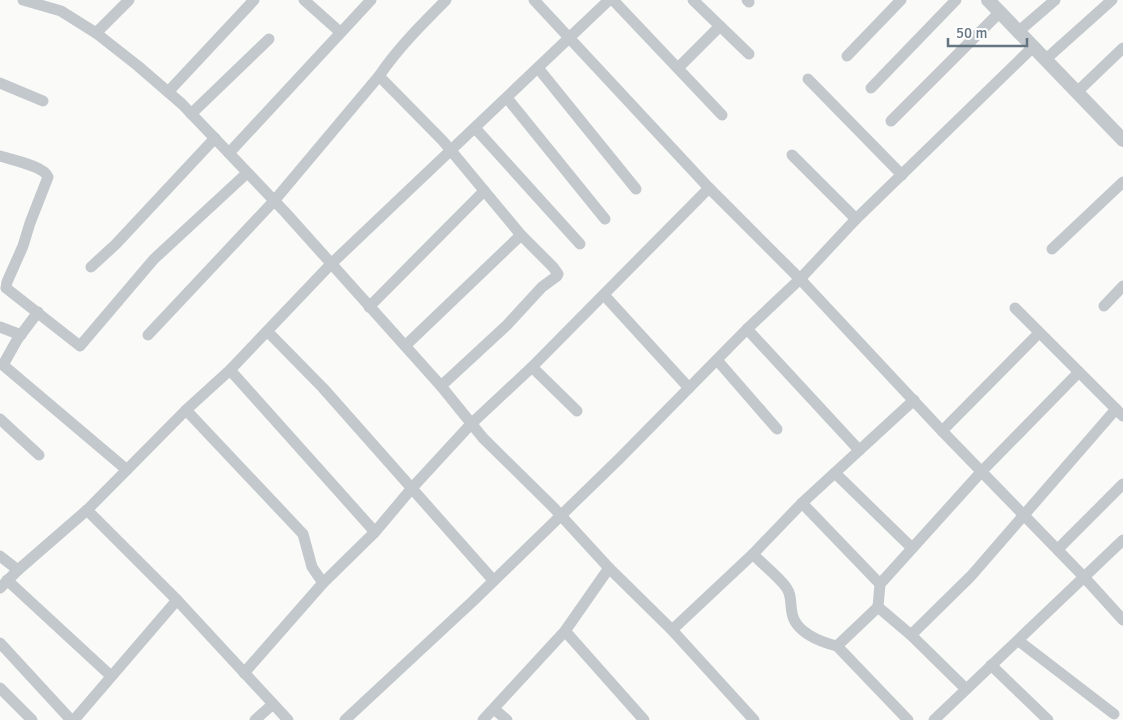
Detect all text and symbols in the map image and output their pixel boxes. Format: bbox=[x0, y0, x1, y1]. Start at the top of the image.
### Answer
scale bar bbox=[948, 15, 1027, 47]
text: 50 m bbox=[956, 24, 987, 42]

